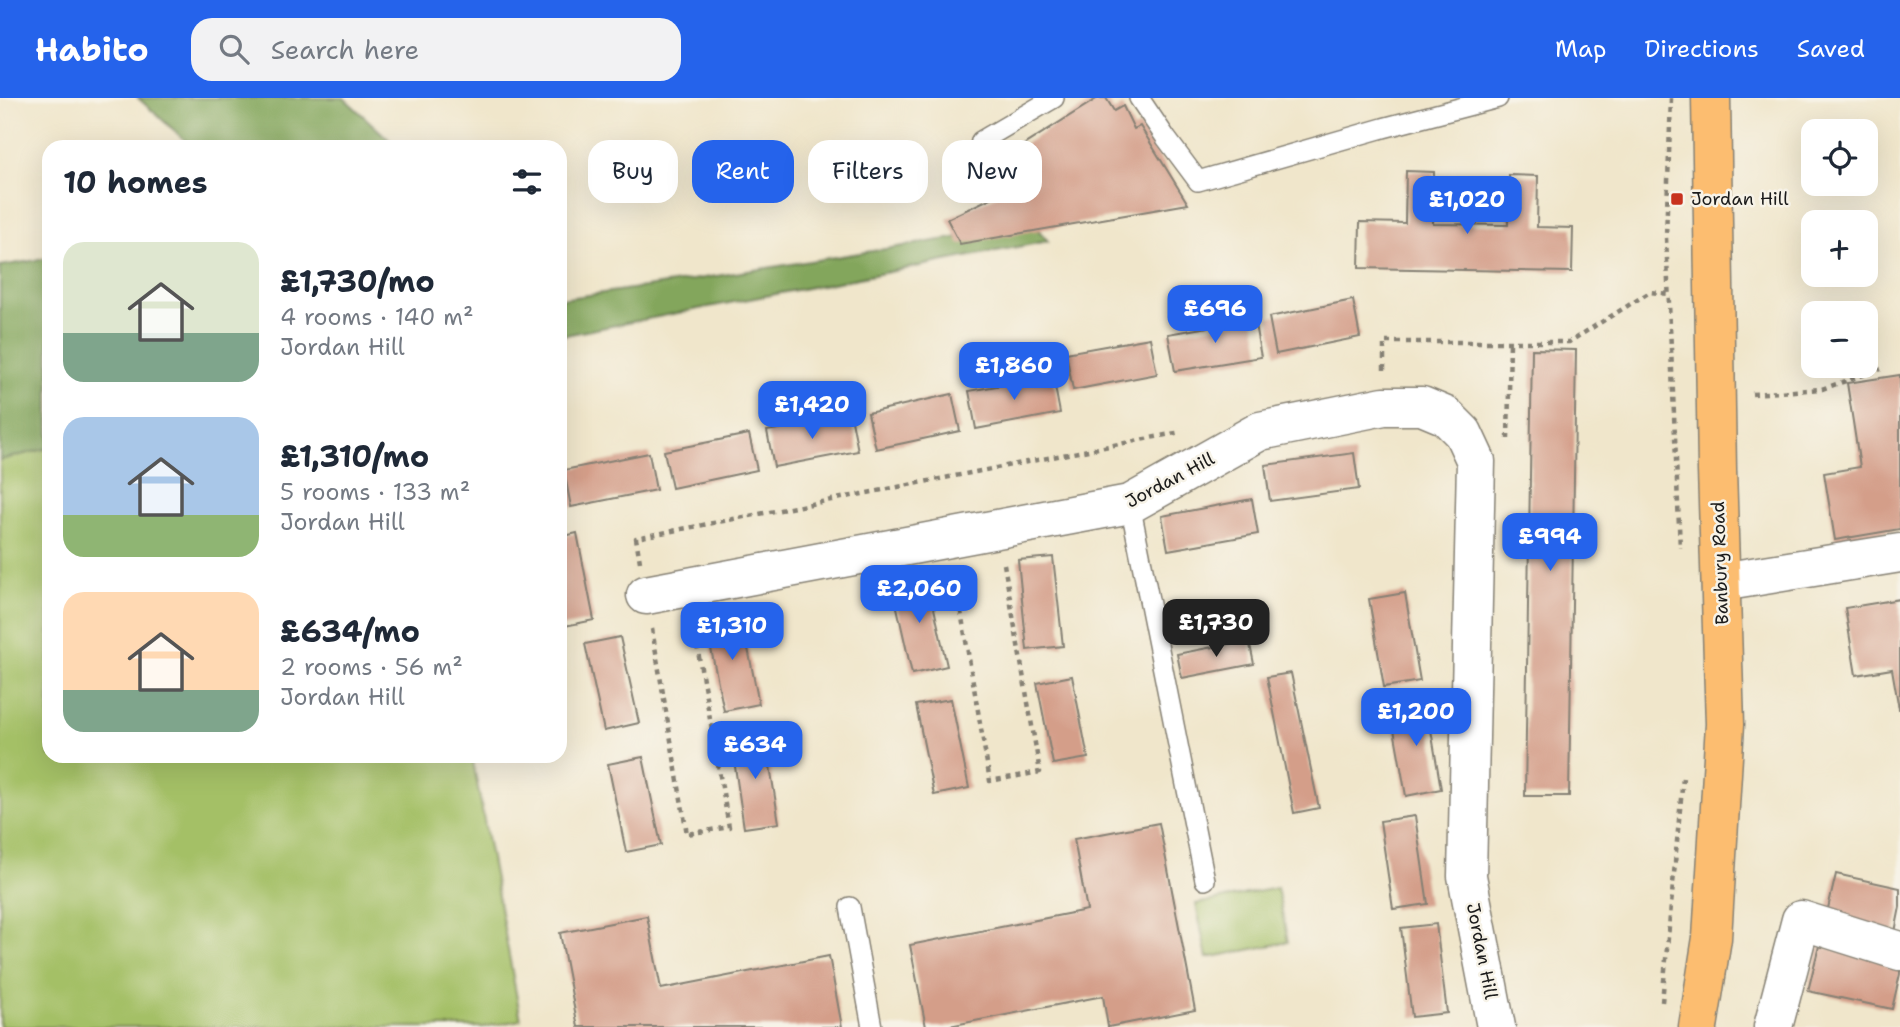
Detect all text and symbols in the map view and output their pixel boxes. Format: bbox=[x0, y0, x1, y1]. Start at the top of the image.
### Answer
search box bbox=[191, 18, 681, 81]
text: Habito bbox=[35, 27, 149, 72]
icon: search bbox=[215, 30, 253, 68]
text: Search here bbox=[271, 32, 419, 67]
text: Map bbox=[1555, 33, 1606, 65]
text: Directions bbox=[1644, 33, 1759, 65]
text: Saved bbox=[1797, 33, 1865, 65]
map controls bbox=[1801, 119, 1878, 378]
button: locate bbox=[1801, 119, 1878, 196]
chip: Buy bbox=[588, 140, 678, 203]
chip: Rent bbox=[692, 140, 794, 203]
chip: Filters bbox=[808, 140, 928, 203]
chip: New bbox=[942, 140, 1042, 203]
text: 10 homes bbox=[63, 162, 208, 203]
icon: filters bbox=[508, 163, 546, 201]
pin: £1,020 bbox=[1410, 176, 1524, 236]
text: £1,020 bbox=[1429, 184, 1505, 214]
place label: Jordan Hill bbox=[1691, 187, 1789, 211]
marker: Jordan Hill bbox=[1669, 191, 1685, 207]
button: + bbox=[1801, 210, 1878, 287]
text: £1,730/mo bbox=[280, 261, 435, 302]
icon: home bbox=[119, 270, 203, 354]
pin: £696 bbox=[1174, 286, 1256, 345]
text: £696 bbox=[1183, 293, 1247, 323]
button: − bbox=[1801, 301, 1878, 378]
text: 4 rooms · 140 m² bbox=[280, 302, 474, 332]
text: Jordan Hill bbox=[280, 332, 405, 362]
pin: £1,860 bbox=[957, 342, 1071, 402]
text: £1,860 bbox=[975, 350, 1053, 380]
pin: £1,420 bbox=[755, 382, 869, 441]
text: £1,420 bbox=[774, 389, 850, 419]
text: £1,310/mo bbox=[280, 436, 429, 477]
icon: home bbox=[119, 445, 203, 529]
street label: Jordan Hill bbox=[1121, 446, 1219, 514]
text: 5 rooms · 133 m² bbox=[280, 477, 470, 507]
street label: Banbury Road bbox=[1706, 501, 1734, 625]
text: Jordan Hill bbox=[280, 507, 405, 537]
pin: £994 bbox=[1509, 514, 1591, 573]
text: £994 bbox=[1518, 521, 1582, 551]
pin: £2,060 bbox=[862, 566, 976, 625]
text: £2,060 bbox=[876, 573, 962, 603]
pin: £1,730 bbox=[1159, 600, 1273, 659]
pin: £1,310 bbox=[675, 602, 789, 662]
text: £1,730 bbox=[1179, 607, 1254, 637]
text: £1,310 bbox=[697, 610, 767, 640]
text: £634/mo bbox=[280, 611, 420, 652]
icon: home bbox=[119, 620, 203, 704]
text: 2 rooms · 56 m² bbox=[280, 652, 463, 682]
text: Jordan Hill bbox=[280, 682, 405, 712]
pin: £1,200 bbox=[1359, 688, 1473, 748]
text: £1,200 bbox=[1377, 696, 1455, 726]
pin: £634 bbox=[714, 722, 796, 781]
text: £634 bbox=[723, 729, 787, 759]
street label: Jordan Hill bbox=[1461, 901, 1503, 1002]

